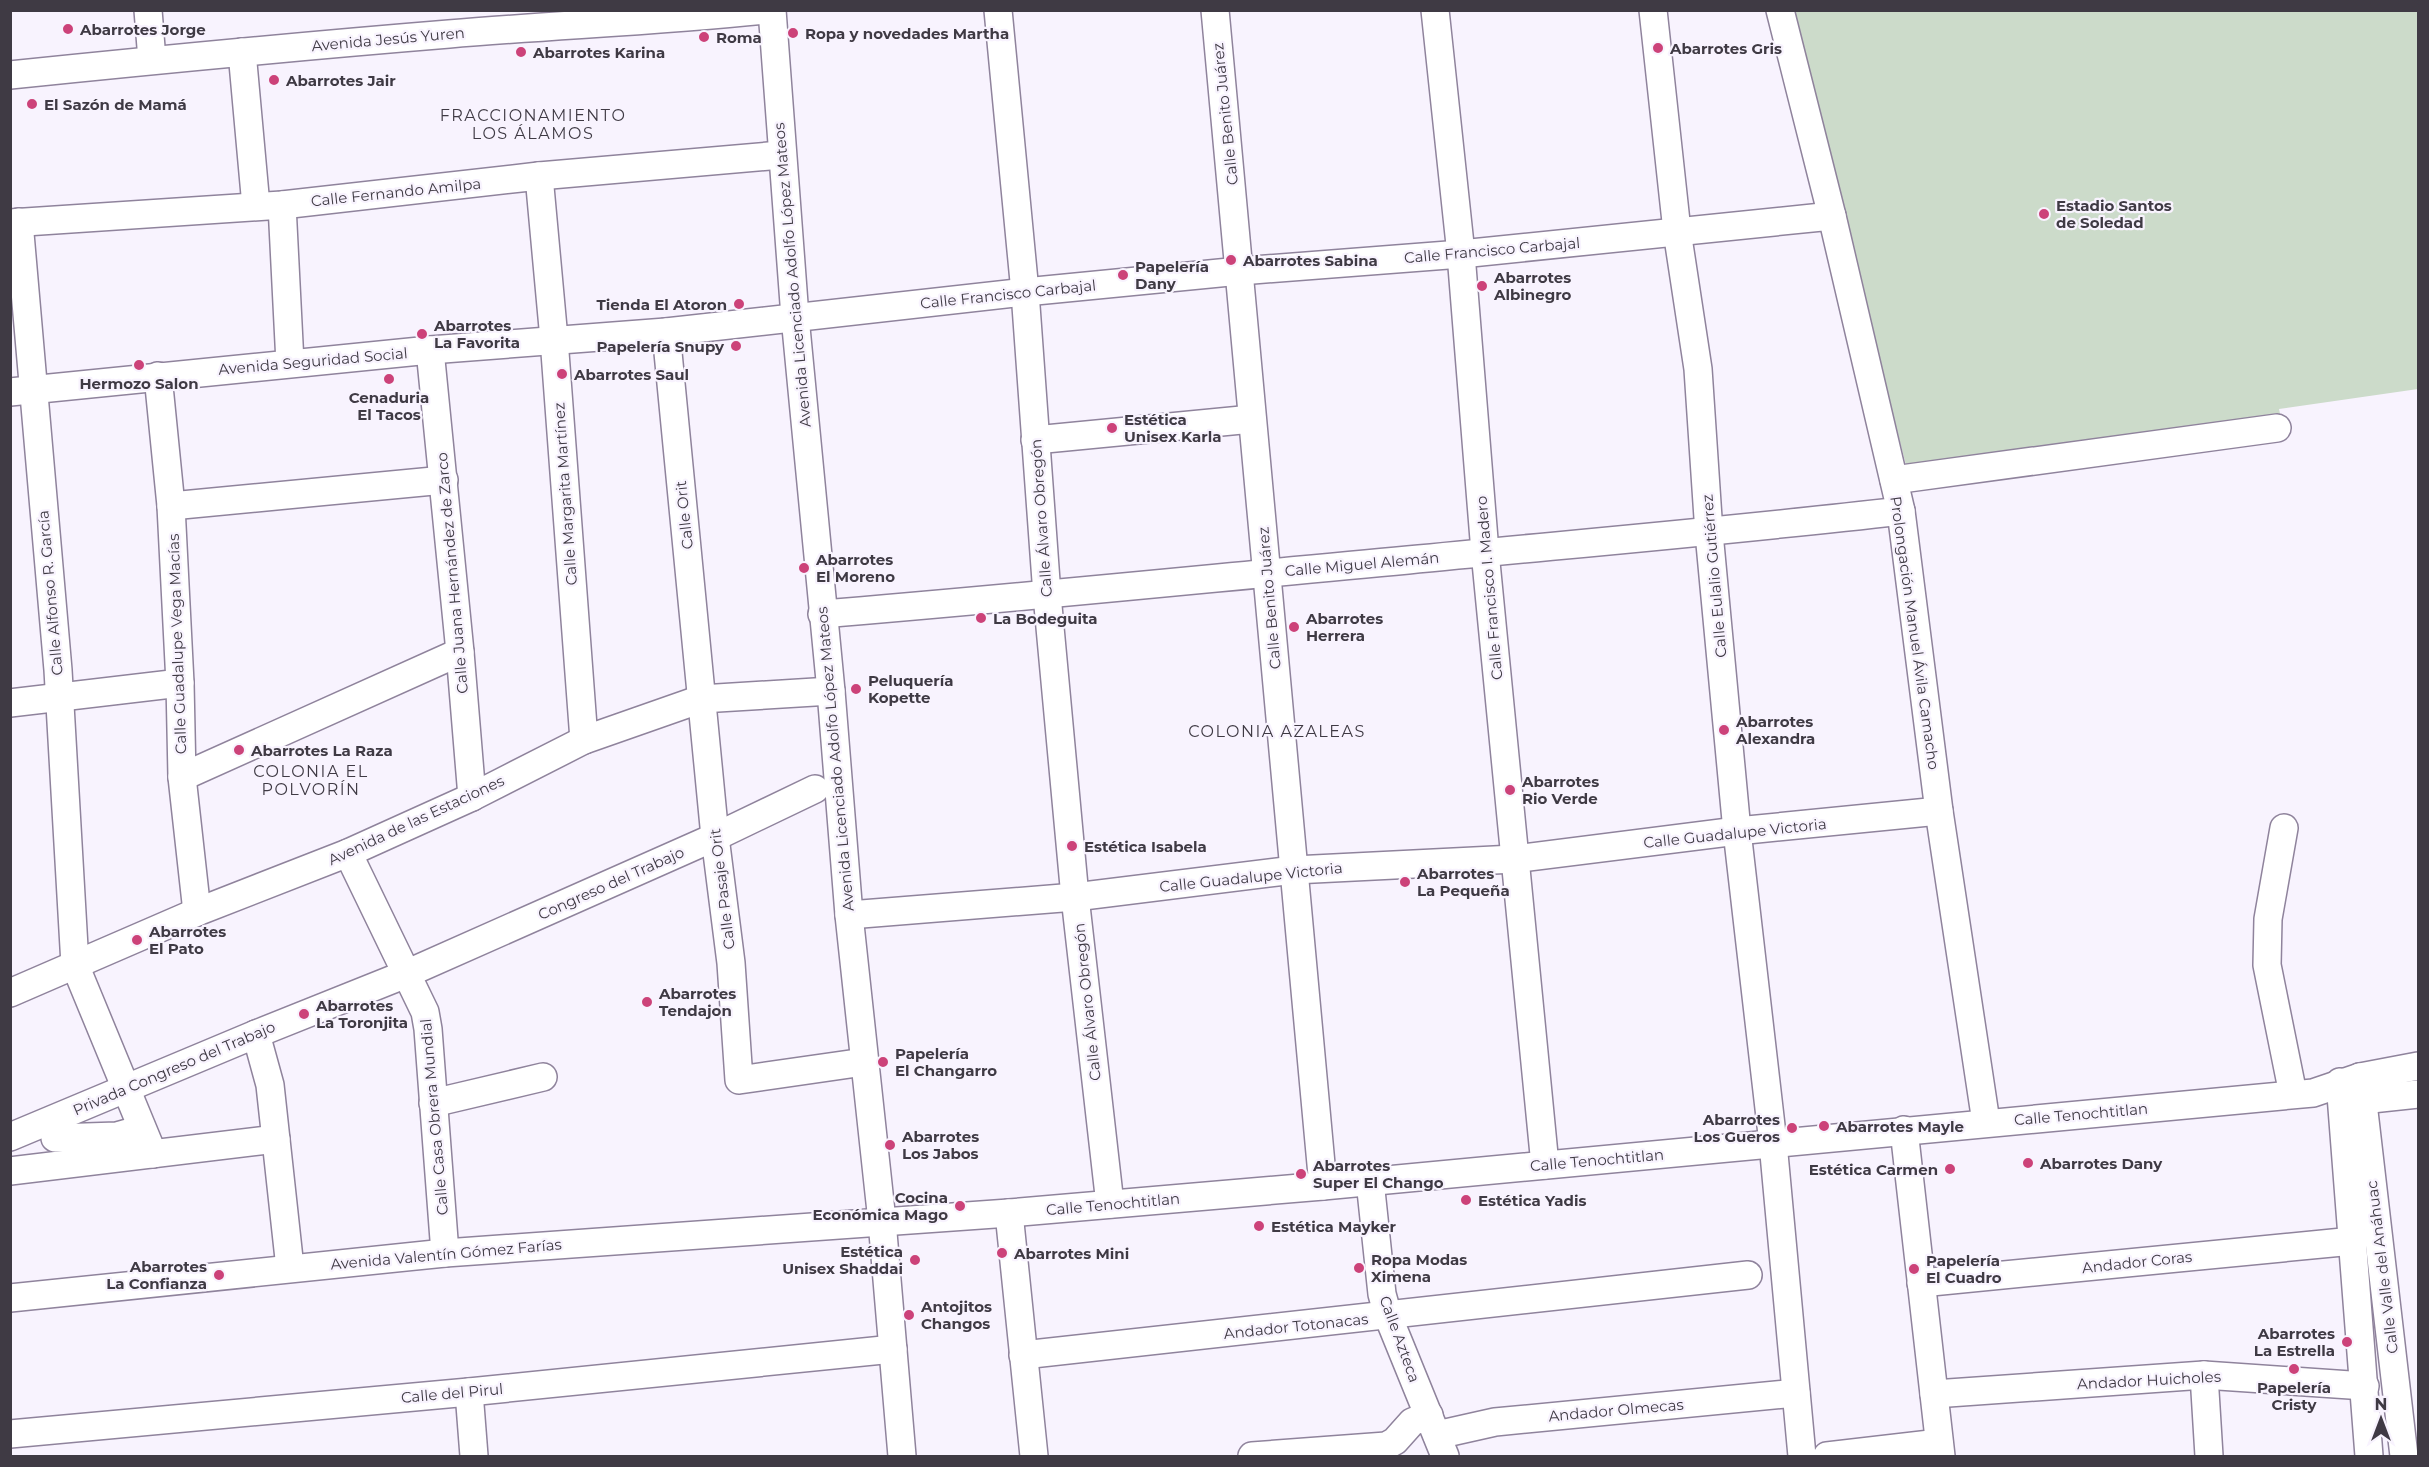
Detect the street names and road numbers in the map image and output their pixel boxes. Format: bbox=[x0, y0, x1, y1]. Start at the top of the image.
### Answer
street label: Avenida Jesús Yuren bbox=[311, 23, 465, 55]
street label: Calle Benito Juárez bbox=[1208, 42, 1242, 186]
street label: Avenida Licenciado Adolfo López Mateos bbox=[769, 122, 815, 428]
street label: Calle Fernando Amilpa bbox=[310, 174, 482, 210]
street label: Calle Francisco Carbajal bbox=[1403, 233, 1581, 267]
street label: Calle Francisco Carbajal bbox=[919, 275, 1097, 313]
street label: Avenida Seguridad Social bbox=[218, 343, 408, 379]
street label: Calle Margarita Martínez bbox=[549, 402, 581, 586]
street label: Calle Álvaro Obregón bbox=[1026, 438, 1056, 598]
street label: Calle Juana Hernández de Zarco bbox=[432, 452, 472, 694]
street label: Calle Orit bbox=[671, 480, 697, 550]
street label: Calle Eulalio Gutiérrez bbox=[1697, 493, 1731, 658]
street label: Calle Francisco I. Madero bbox=[1471, 495, 1507, 681]
street label: Prolongación Manuel Ávila Camacho bbox=[1886, 495, 1944, 771]
street label: Calle Alfonso R. García bbox=[33, 510, 67, 676]
street label: Calle Benito Juárez bbox=[1253, 526, 1285, 670]
street label: Calle Guadalupe Vega Macías bbox=[164, 533, 190, 755]
street label: Calle Miguel Alemán bbox=[1284, 548, 1440, 580]
street label: Avenida Licenciado Adolfo López Mateos bbox=[812, 606, 858, 912]
street label: Avenida de las Estaciones bbox=[325, 771, 507, 869]
street label: Calle Guadalupe Victoria bbox=[1642, 814, 1828, 852]
street label: Calle Pasaje Orit bbox=[705, 828, 739, 950]
street label: Congreso del Trabajo bbox=[535, 842, 687, 924]
street label: Calle Guadalupe Victoria bbox=[1158, 858, 1344, 896]
street label: Calle Álvaro Obregón bbox=[1069, 922, 1105, 1082]
street label: Privada Congreso del Trabajo bbox=[70, 1017, 278, 1119]
street label: Calle Casa Obrera Mundial bbox=[416, 1018, 452, 1216]
street label: Calle Tenochtitlan bbox=[2013, 1099, 2149, 1129]
street label: Calle Tenochtitlan bbox=[1529, 1145, 1665, 1175]
street label: Calle Valle del Anáhuac bbox=[2362, 1179, 2402, 1355]
street label: Calle Tenochtitlan bbox=[1045, 1189, 1181, 1219]
street label: Avenida Valentín Gómez Farías bbox=[330, 1234, 562, 1274]
street label: Andador Coras bbox=[2081, 1247, 2193, 1277]
street label: Calle Azteca bbox=[1376, 1293, 1424, 1385]
street label: Andador Totonacas bbox=[1223, 1309, 1369, 1343]
street label: Andador Huicholes bbox=[2077, 1367, 2221, 1393]
street label: Calle del Pirul bbox=[400, 1379, 504, 1407]
street label: Andador Olmecas bbox=[1548, 1395, 1684, 1425]

